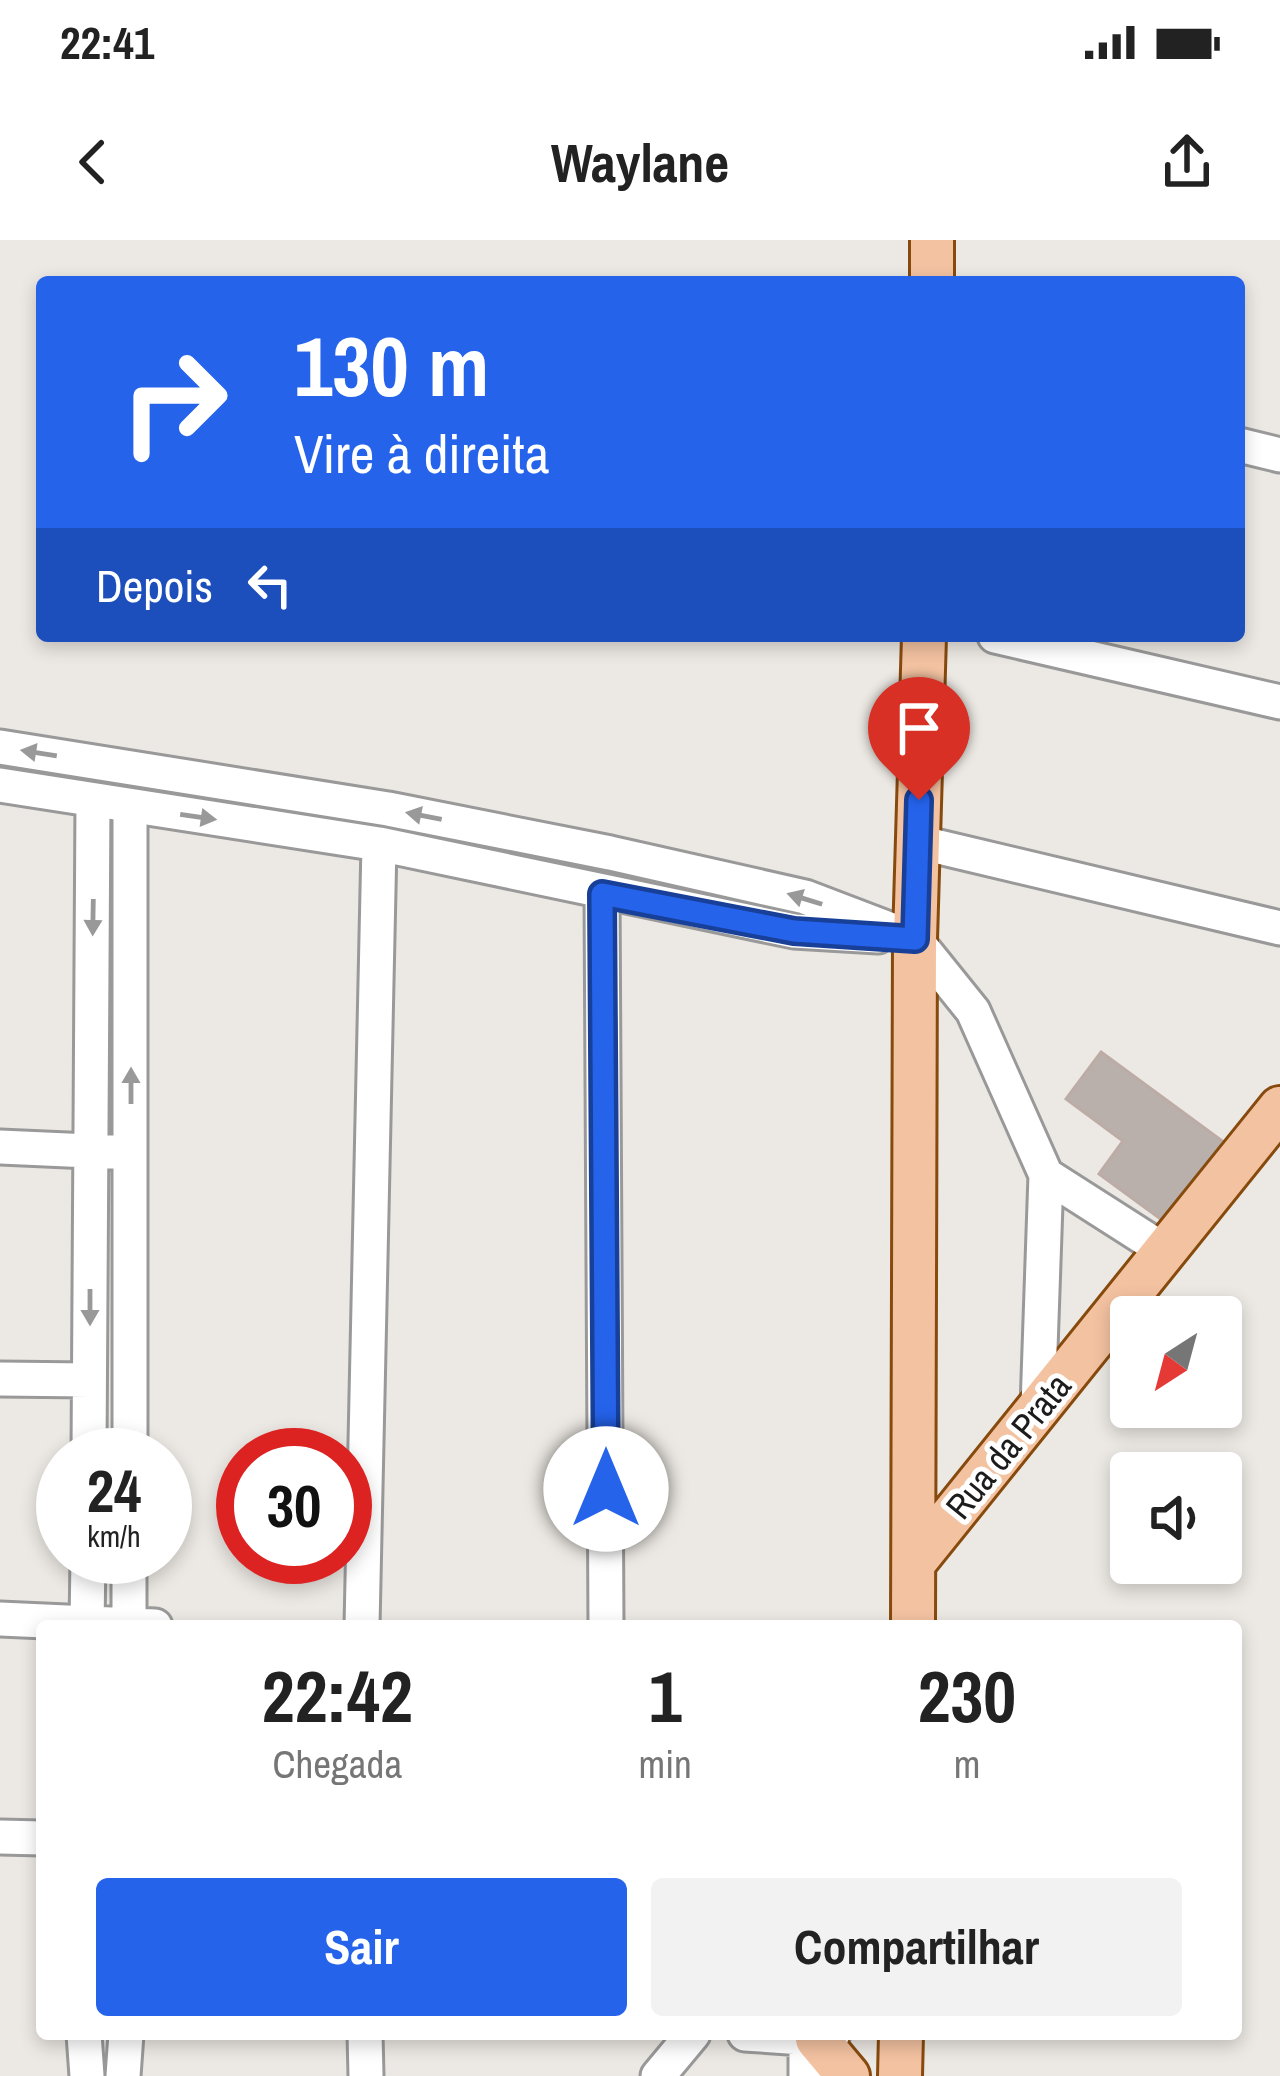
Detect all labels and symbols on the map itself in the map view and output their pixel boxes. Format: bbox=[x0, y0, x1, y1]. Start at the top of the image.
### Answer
pin bbox=[868, 677, 970, 800]
one-way arrow bbox=[20, 744, 57, 763]
one-way arrow bbox=[405, 806, 442, 825]
one-way arrow bbox=[180, 808, 218, 827]
one-way arrow bbox=[786, 889, 823, 907]
one-way arrow bbox=[84, 899, 103, 937]
one-way arrow bbox=[121, 1066, 141, 1104]
one-way arrow bbox=[80, 1289, 99, 1327]
north arrow bbox=[1110, 1296, 1242, 1428]
street label: Rua da Prata bbox=[935, 1363, 1081, 1529]
position arrow bbox=[543, 1426, 669, 1552]
speed limit sign: 30 bbox=[216, 1428, 372, 1584]

